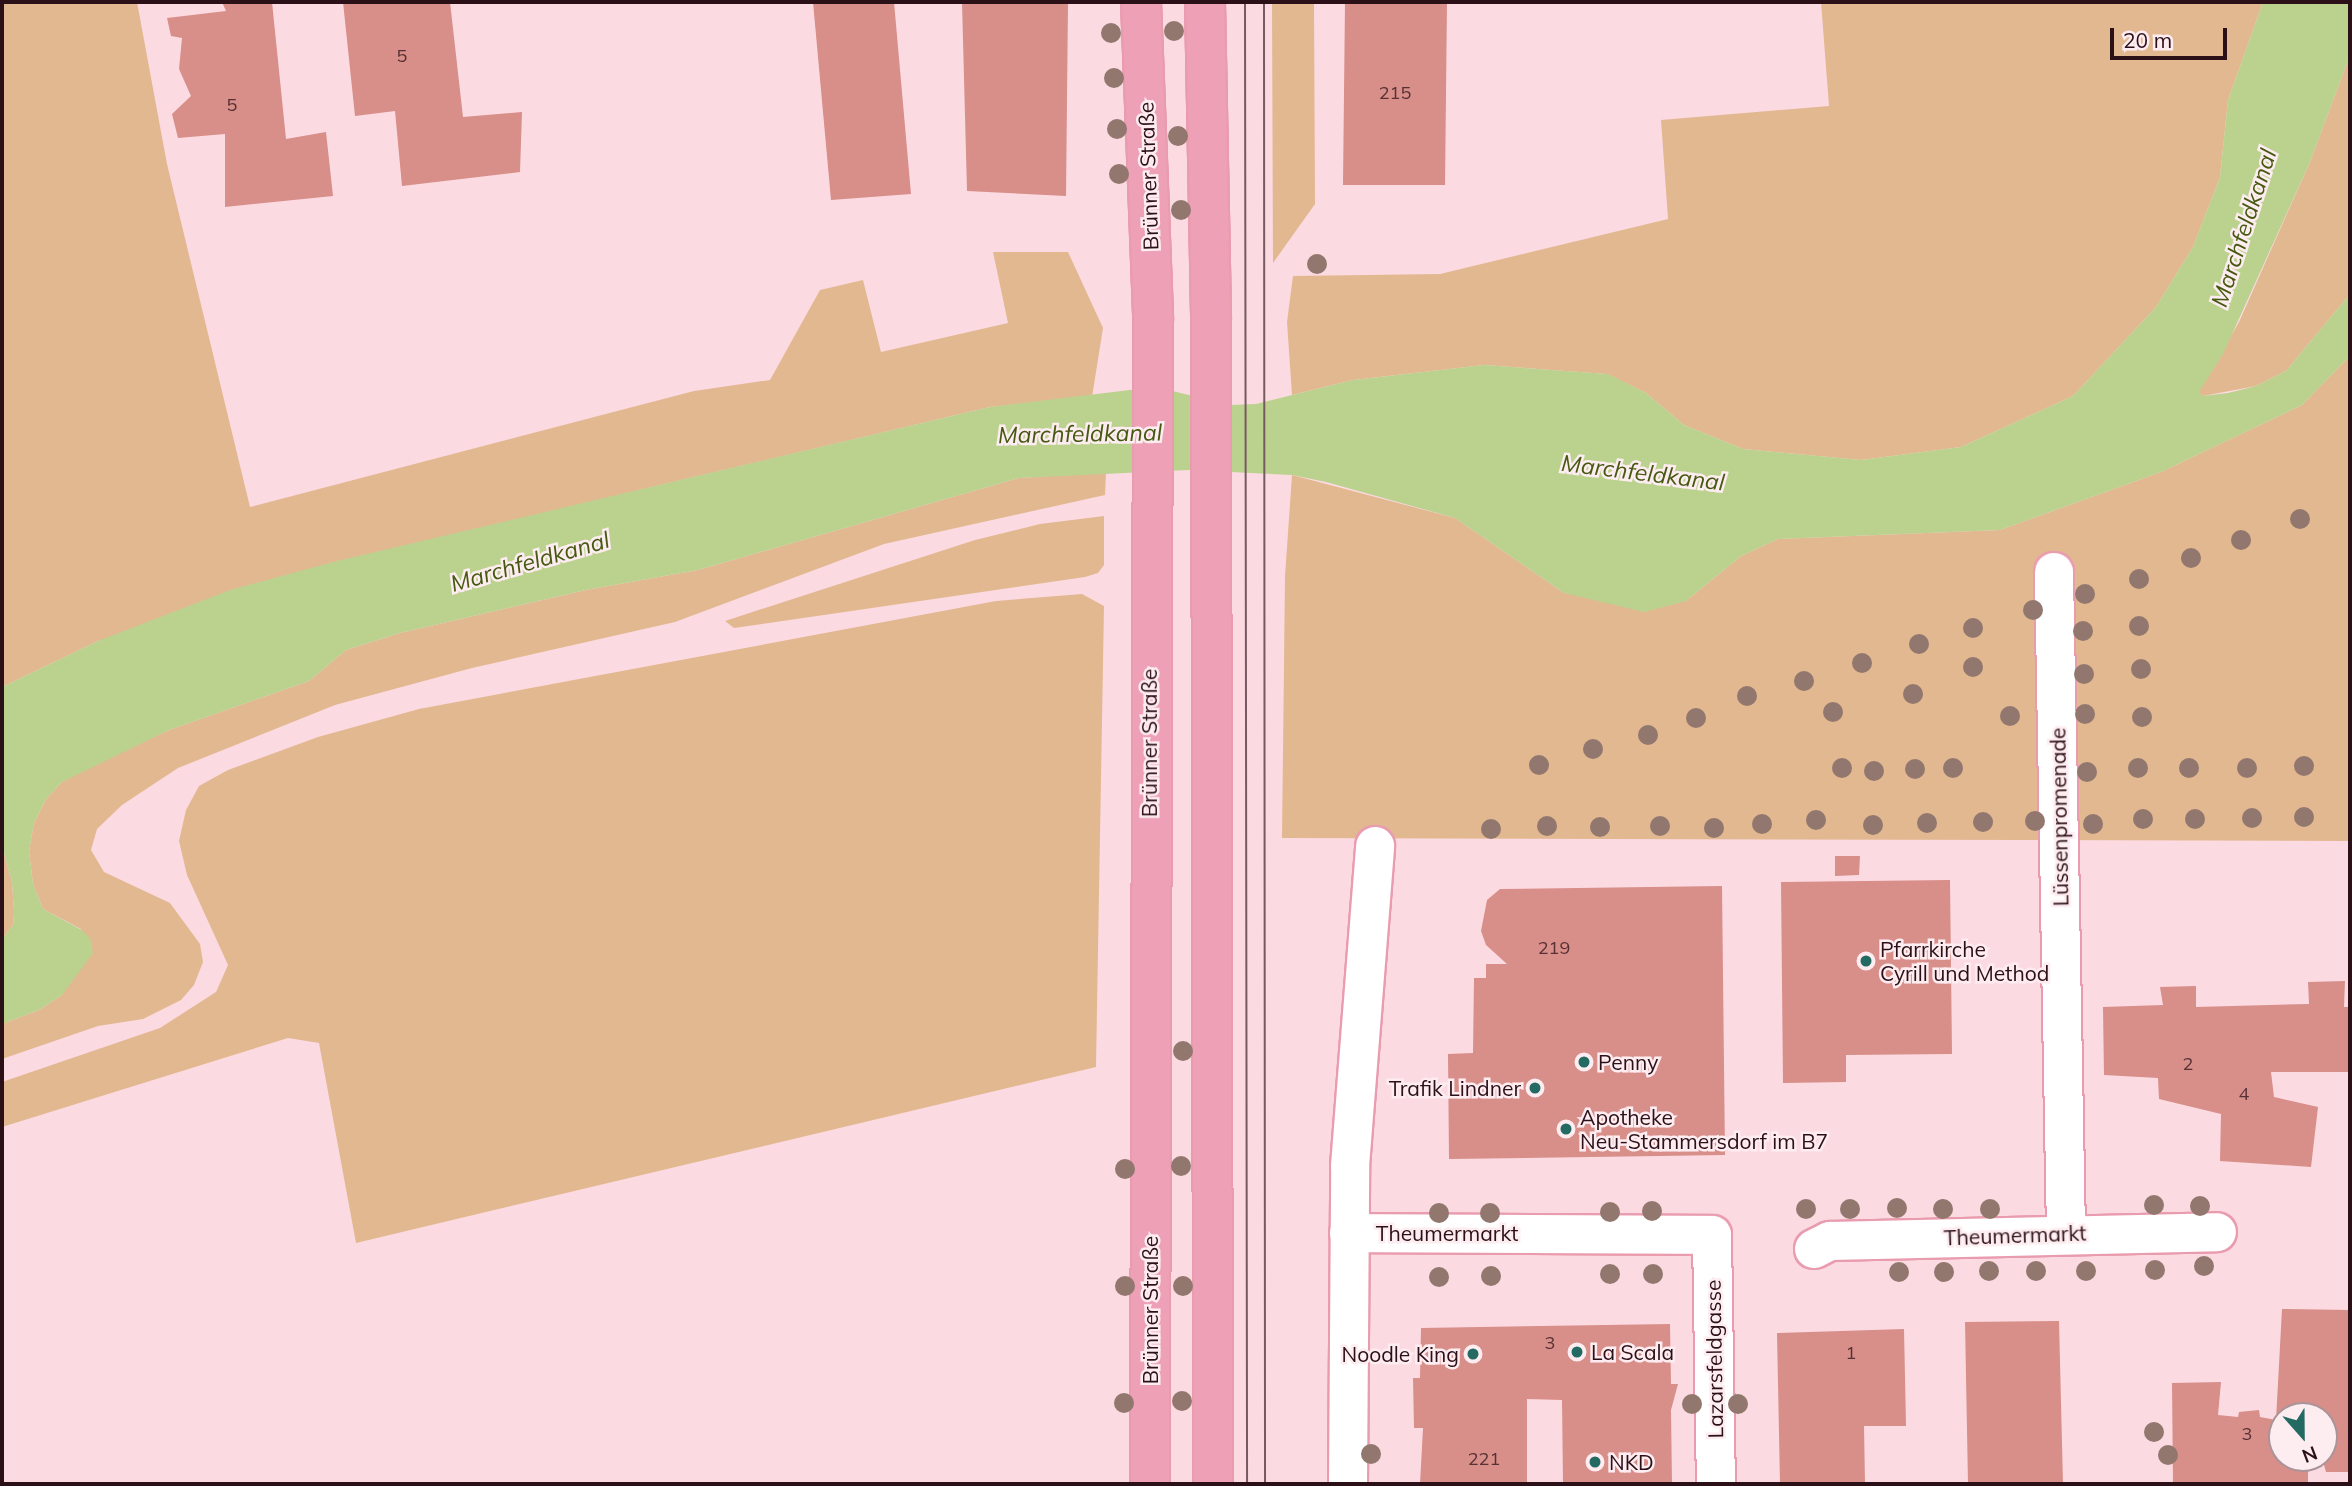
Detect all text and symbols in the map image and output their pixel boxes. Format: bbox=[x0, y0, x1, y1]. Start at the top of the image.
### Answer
scale bar bbox=[2114, 14, 2231, 58]
text: 20 m bbox=[2123, 27, 2172, 53]
house number: 5 bbox=[397, 45, 407, 67]
house number: 215 bbox=[1379, 82, 1411, 104]
house number: 5 bbox=[227, 94, 237, 116]
street label: Brünner Straße bbox=[1133, 101, 1163, 251]
water label: Marchfeldkanal bbox=[2206, 146, 2282, 310]
water label: Marchfeldkanal bbox=[998, 419, 1162, 449]
water label: Marchfeldkanal bbox=[1560, 449, 1726, 497]
water label: Marchfeldkanal bbox=[447, 526, 613, 598]
street label: Brünner Straße bbox=[1136, 669, 1162, 817]
street label: Lüssenpromenade bbox=[2045, 727, 2073, 907]
place label: Pfarrkirche Cyrill und Method bbox=[1880, 936, 2049, 986]
house number: 219 bbox=[1538, 937, 1570, 959]
marker: Pfarrkirche Cyrill und Method bbox=[1858, 953, 1874, 969]
place label: Penny bbox=[1598, 1049, 1658, 1075]
house number: 2 bbox=[2183, 1053, 2193, 1075]
marker: Penny bbox=[1576, 1054, 1592, 1070]
place label: Trafik Lindner bbox=[1389, 1075, 1521, 1101]
marker: Trafik Lindner bbox=[1527, 1080, 1543, 1096]
house number: 4 bbox=[2239, 1083, 2249, 1105]
place label: Apotheke Neu-Stammersdorf im B7 bbox=[1580, 1104, 1828, 1154]
marker: Apotheke Neu-Stammersdorf im B7 bbox=[1558, 1121, 1574, 1137]
street label: Theumermarkt bbox=[1376, 1220, 1518, 1246]
street label: Theumermarkt bbox=[1943, 1220, 2087, 1250]
street label: Brünner Straße bbox=[1137, 1236, 1163, 1384]
street label: Lazarsfeldgasse bbox=[1700, 1279, 1728, 1439]
house number: 3 bbox=[1545, 1332, 1555, 1354]
place label: La Scala bbox=[1591, 1339, 1674, 1365]
place label: Noodle King bbox=[1342, 1341, 1459, 1367]
house number: 1 bbox=[1846, 1342, 1856, 1364]
marker: La Scala bbox=[1569, 1344, 1585, 1360]
marker: Noodle King bbox=[1465, 1346, 1481, 1362]
north arrow bbox=[2268, 1402, 2338, 1472]
house number: 3 bbox=[2242, 1423, 2252, 1445]
text: N bbox=[2299, 1441, 2321, 1469]
house number: 221 bbox=[1468, 1448, 1500, 1470]
place label: NKD bbox=[1609, 1449, 1654, 1475]
marker: NKD bbox=[1587, 1454, 1603, 1470]

